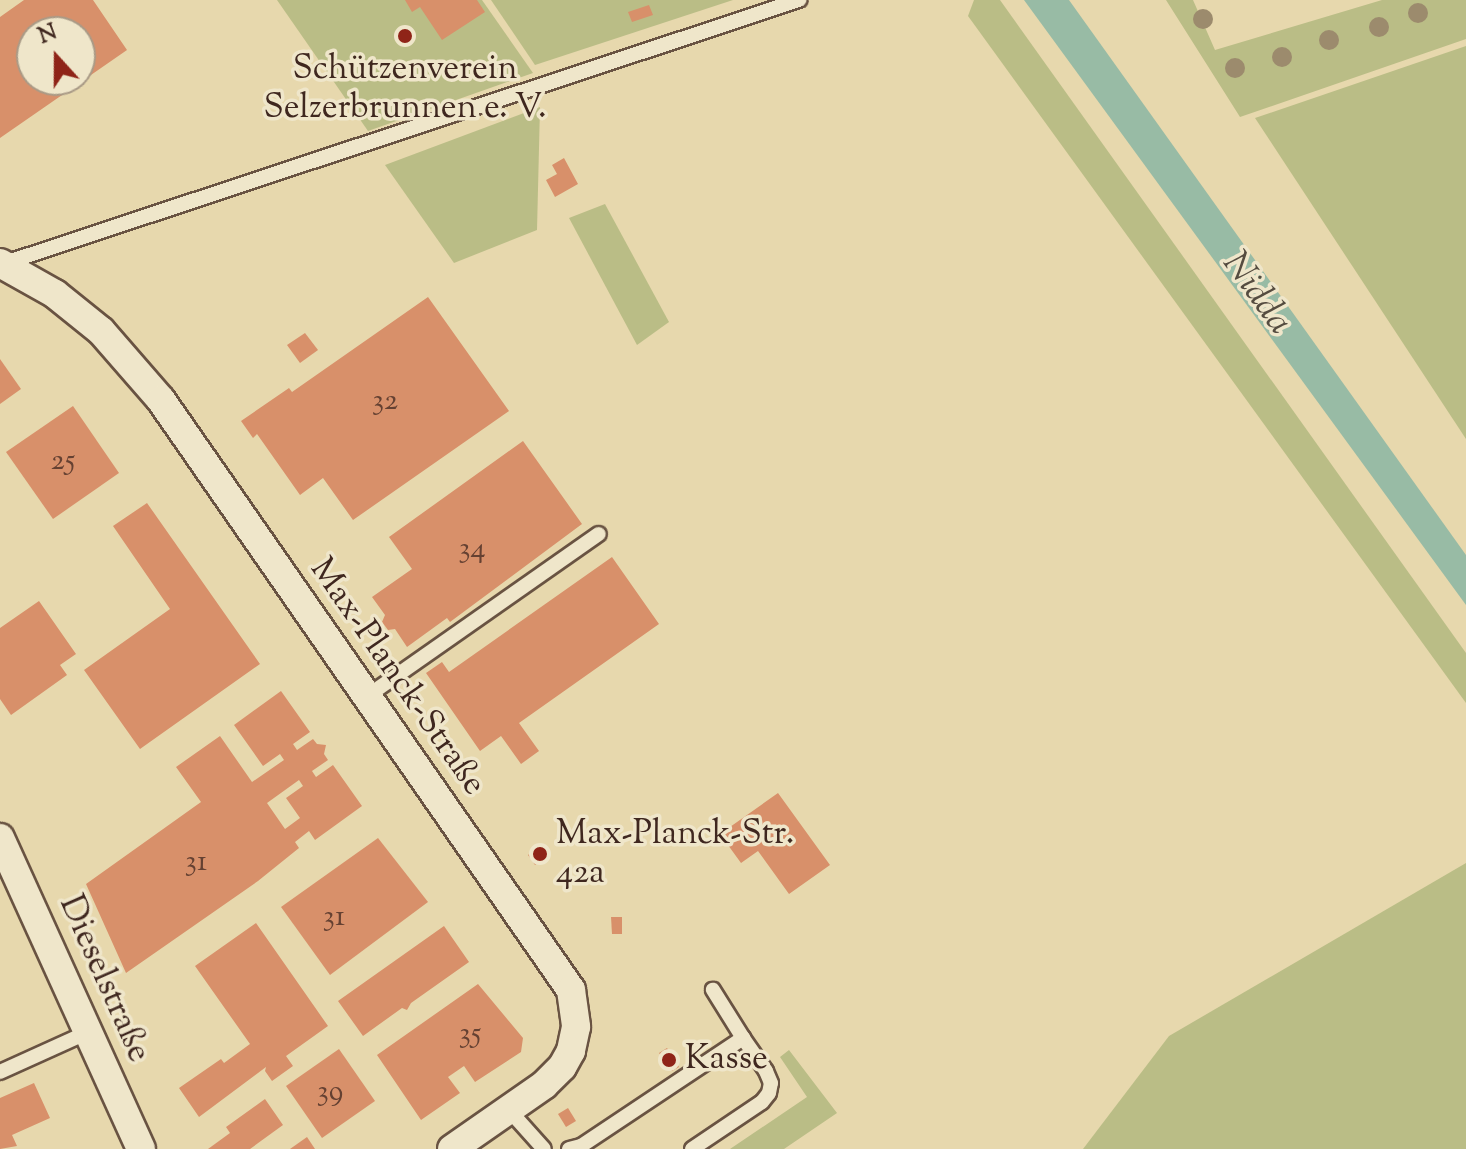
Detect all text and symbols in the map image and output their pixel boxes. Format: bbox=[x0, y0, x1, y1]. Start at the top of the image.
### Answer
north arrow bbox=[16, 16, 96, 96]
text: N bbox=[34, 17, 62, 54]
marker: Schützenverein Selzerbrunnen e. V. bbox=[396, 27, 414, 45]
place label: Schützenverein Selzerbrunnen e. V. bbox=[264, 49, 546, 128]
water label: Nidda bbox=[1212, 244, 1300, 344]
house number: 32 bbox=[372, 384, 398, 420]
house number: 25 bbox=[51, 444, 75, 480]
house number: 34 bbox=[458, 532, 486, 568]
street label: Max-Planck-Straße bbox=[300, 551, 494, 803]
place label: Max-Planck-Str. 42a bbox=[556, 814, 794, 894]
house number: 31 bbox=[185, 845, 207, 881]
marker: Max-Planck-Str. 42a bbox=[531, 845, 549, 863]
street label: Dieselstraße bbox=[49, 889, 159, 1069]
house number: 31 bbox=[323, 900, 345, 936]
house number: 35 bbox=[459, 1017, 481, 1053]
place label: Kasse bbox=[685, 1040, 768, 1080]
marker: Kasse bbox=[660, 1051, 678, 1069]
house number: 39 bbox=[317, 1075, 343, 1111]

